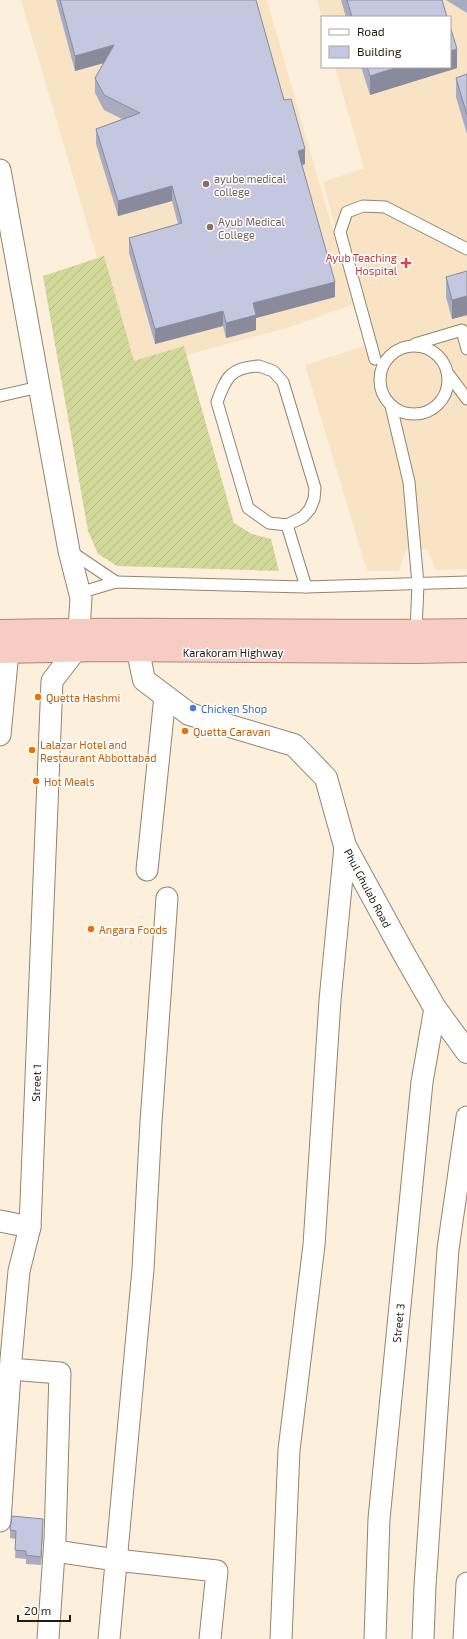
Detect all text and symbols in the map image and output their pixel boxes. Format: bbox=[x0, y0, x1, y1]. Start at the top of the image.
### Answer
legend bbox=[321, 16, 451, 68]
text: Road bbox=[357, 24, 385, 38]
text: Building bbox=[357, 44, 402, 58]
place label: ayube medical college bbox=[214, 172, 287, 198]
marker: ayube medical college bbox=[201, 179, 211, 189]
place label: Ayub Medical College bbox=[218, 215, 285, 241]
marker: Ayub Medical College bbox=[205, 222, 215, 232]
place label: Ayub Teaching Hospital bbox=[326, 251, 398, 277]
marker: Ayub Teaching Hospital bbox=[400, 257, 412, 269]
street label: Karakoram Highway bbox=[183, 646, 284, 659]
place label: Quetta Hashmi bbox=[46, 691, 120, 705]
marker: Quetta Hashmi bbox=[33, 692, 43, 702]
place label: Chicken Shop bbox=[201, 702, 267, 715]
marker: Chicken Shop bbox=[188, 703, 198, 713]
place label: Quetta Caravan bbox=[193, 725, 270, 739]
marker: Quetta Caravan bbox=[180, 726, 190, 736]
place label: Lalazar Hotel and Restaurant Abbottabad bbox=[40, 738, 157, 764]
marker: Lalazar Hotel and Restaurant Abbottabad bbox=[27, 745, 37, 755]
place label: Hot Meals bbox=[44, 775, 95, 788]
marker: Hot Meals bbox=[31, 776, 41, 786]
street label: Phul Ghulab Road bbox=[342, 846, 394, 930]
place label: Angara Foods bbox=[99, 923, 168, 936]
marker: Angara Foods bbox=[86, 924, 96, 934]
street label: Street 1 bbox=[29, 1064, 43, 1102]
street label: Street 3 bbox=[389, 1303, 407, 1343]
scale bar bbox=[18, 1597, 70, 1623]
text: 20 m bbox=[24, 1603, 51, 1617]

